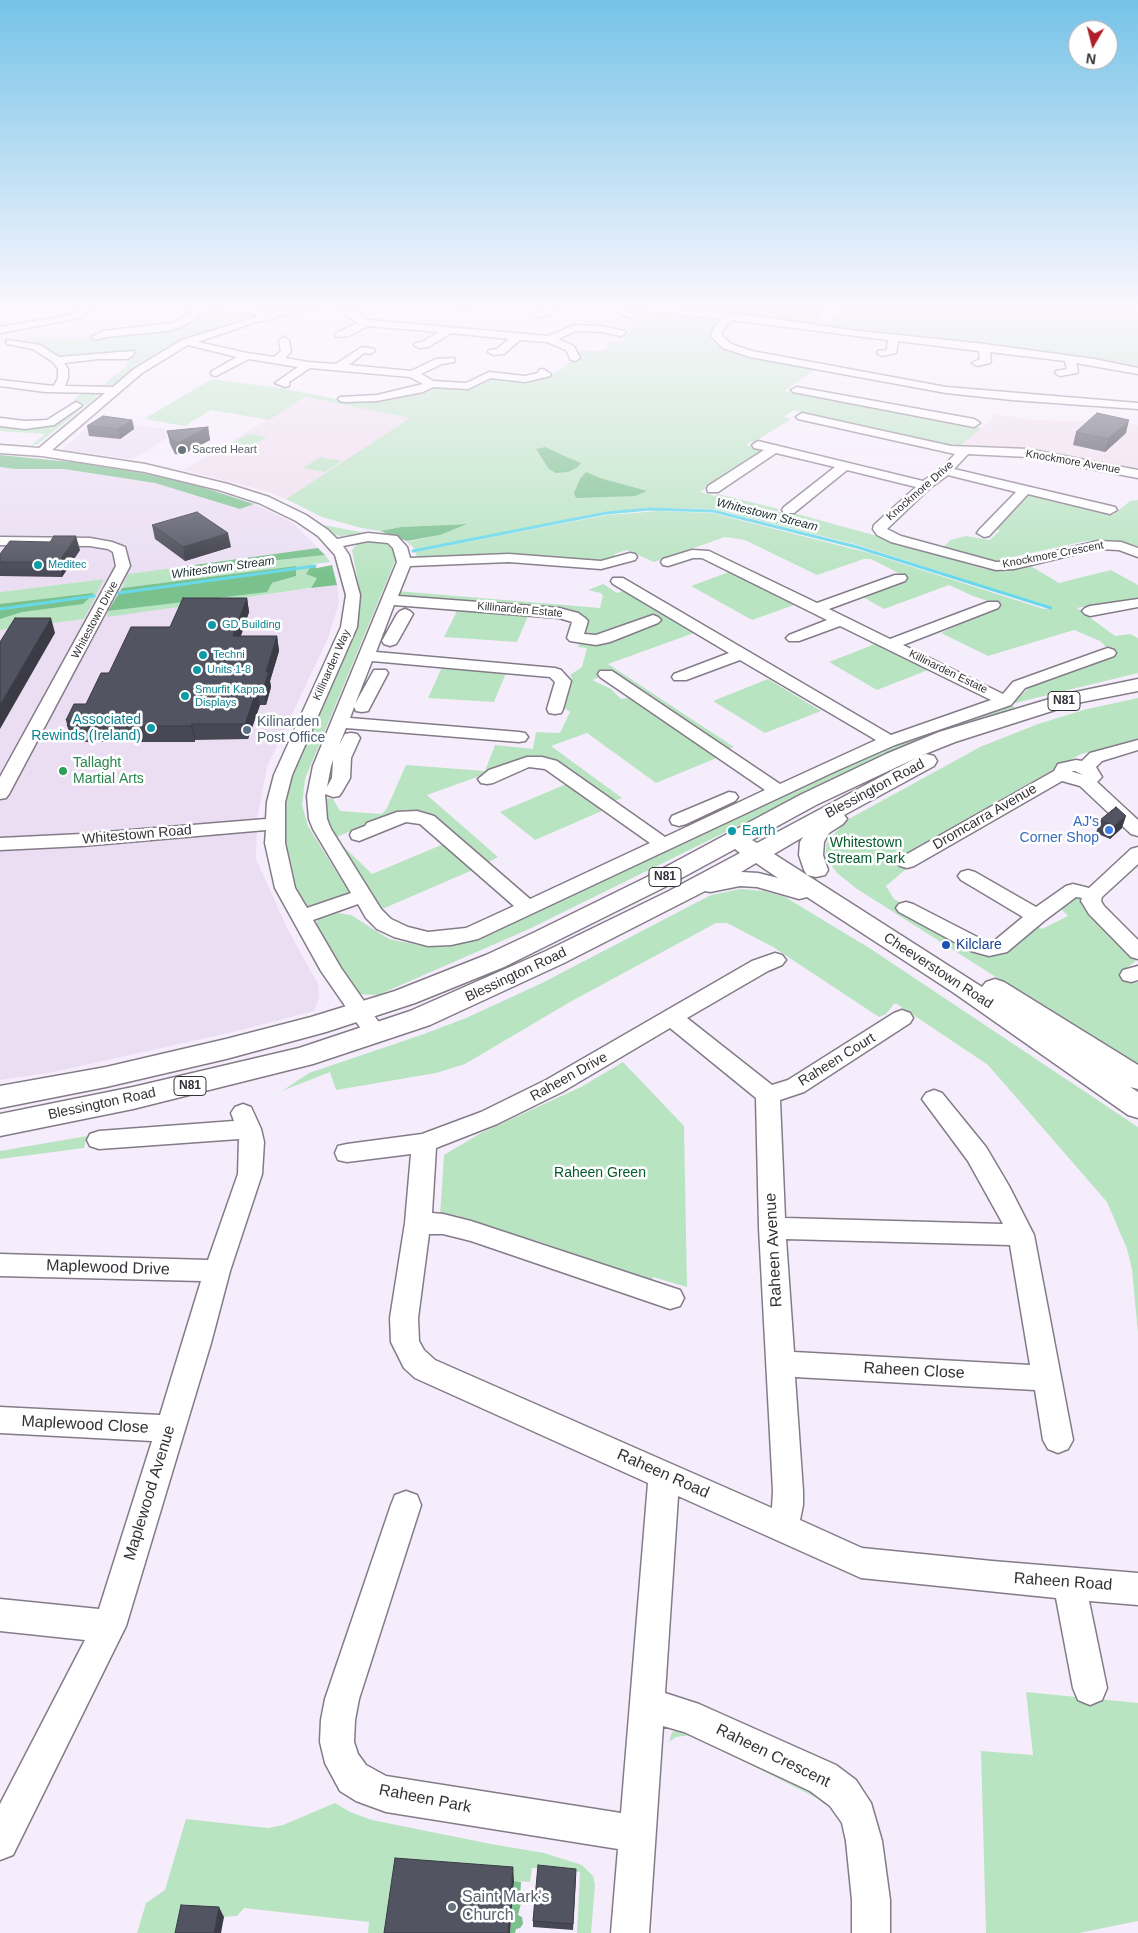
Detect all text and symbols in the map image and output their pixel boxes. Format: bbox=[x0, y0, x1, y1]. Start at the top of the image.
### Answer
north arrow bbox=[1068, 20, 1118, 70]
text: N bbox=[1085, 50, 1097, 67]
place label: Sacred Heart bbox=[192, 443, 257, 457]
marker: Sacred Heart bbox=[176, 444, 188, 456]
street label: Knockmore Avenue bbox=[1025, 447, 1121, 477]
street label: Knockmore Drive bbox=[884, 458, 956, 524]
water label: Whitestown Stream bbox=[715, 495, 819, 535]
street label: Knockmore Crescent bbox=[1001, 539, 1105, 571]
water label: Whitestown Stream bbox=[170, 554, 276, 582]
place label: Meditec bbox=[48, 558, 87, 572]
marker: Meditec bbox=[32, 559, 44, 571]
street label: Whitestown Drive bbox=[69, 579, 121, 661]
street label: Killinarden Estate bbox=[477, 600, 563, 620]
place label: GD Building bbox=[222, 618, 281, 632]
marker: GD Building bbox=[206, 619, 218, 631]
street label: Killinarden Way bbox=[311, 628, 353, 702]
street label: Killinarden Estate bbox=[907, 647, 989, 697]
place label: Techni bbox=[213, 648, 245, 662]
marker: Techni bbox=[197, 649, 209, 661]
place label: Units 1-8 bbox=[207, 663, 251, 677]
marker: Units 1-8 bbox=[191, 664, 203, 676]
place label: Smurfit Kappa Displays bbox=[195, 683, 265, 709]
marker: Smurfit Kappa Displays bbox=[179, 690, 191, 702]
road number: N81 bbox=[1048, 691, 1080, 710]
place label: Associated Rewinds (Ireland) bbox=[31, 712, 141, 744]
place label: Kilinarden Post Office bbox=[257, 714, 325, 746]
marker: Associated Rewinds (Ireland) bbox=[145, 722, 157, 734]
marker: Kilinarden Post Office bbox=[241, 724, 253, 736]
place label: Tallaght Martial Arts bbox=[73, 755, 144, 788]
street label: Blessington Road bbox=[823, 756, 927, 822]
marker: Tallaght Martial Arts bbox=[57, 765, 69, 777]
street label: Dromcarra Avenue bbox=[930, 780, 1040, 854]
place label: AJ's Corner Shop bbox=[1020, 814, 1099, 846]
street label: Whitestown Road bbox=[82, 822, 192, 848]
place label: Earth bbox=[742, 823, 775, 839]
marker: AJ's Corner Shop bbox=[1103, 824, 1115, 836]
marker: Earth bbox=[726, 825, 738, 837]
park label: Whitestown Stream Park bbox=[827, 835, 905, 868]
road number: N81 bbox=[649, 868, 681, 886]
street label: Cheeverstown Road bbox=[880, 929, 996, 1013]
place label: Kilclare bbox=[956, 937, 1002, 953]
marker: Kilclare bbox=[940, 939, 952, 951]
street label: Blessington Road bbox=[463, 944, 569, 1006]
street label: Raheen Court bbox=[796, 1030, 878, 1090]
street label: Raheen Drive bbox=[527, 1049, 611, 1105]
road number: N81 bbox=[174, 1076, 206, 1096]
street label: Blessington Road bbox=[47, 1084, 157, 1124]
park label: Raheen Green bbox=[554, 1165, 646, 1181]
street label: Raheen Avenue bbox=[761, 1192, 787, 1308]
street label: Maplewood Drive bbox=[46, 1256, 170, 1280]
street label: Raheen Close bbox=[863, 1359, 965, 1383]
street label: Maplewood Close bbox=[21, 1412, 149, 1438]
street label: Maplewood Avenue bbox=[120, 1423, 180, 1563]
street label: Raheen Road bbox=[614, 1445, 712, 1503]
street label: Raheen Road bbox=[1013, 1569, 1113, 1595]
street label: Raheen Crescent bbox=[713, 1720, 833, 1792]
street label: Raheen Park bbox=[377, 1781, 473, 1817]
place label: Saint Mark's Church bbox=[462, 1888, 550, 1926]
marker: Saint Mark's Church bbox=[446, 1901, 458, 1913]

